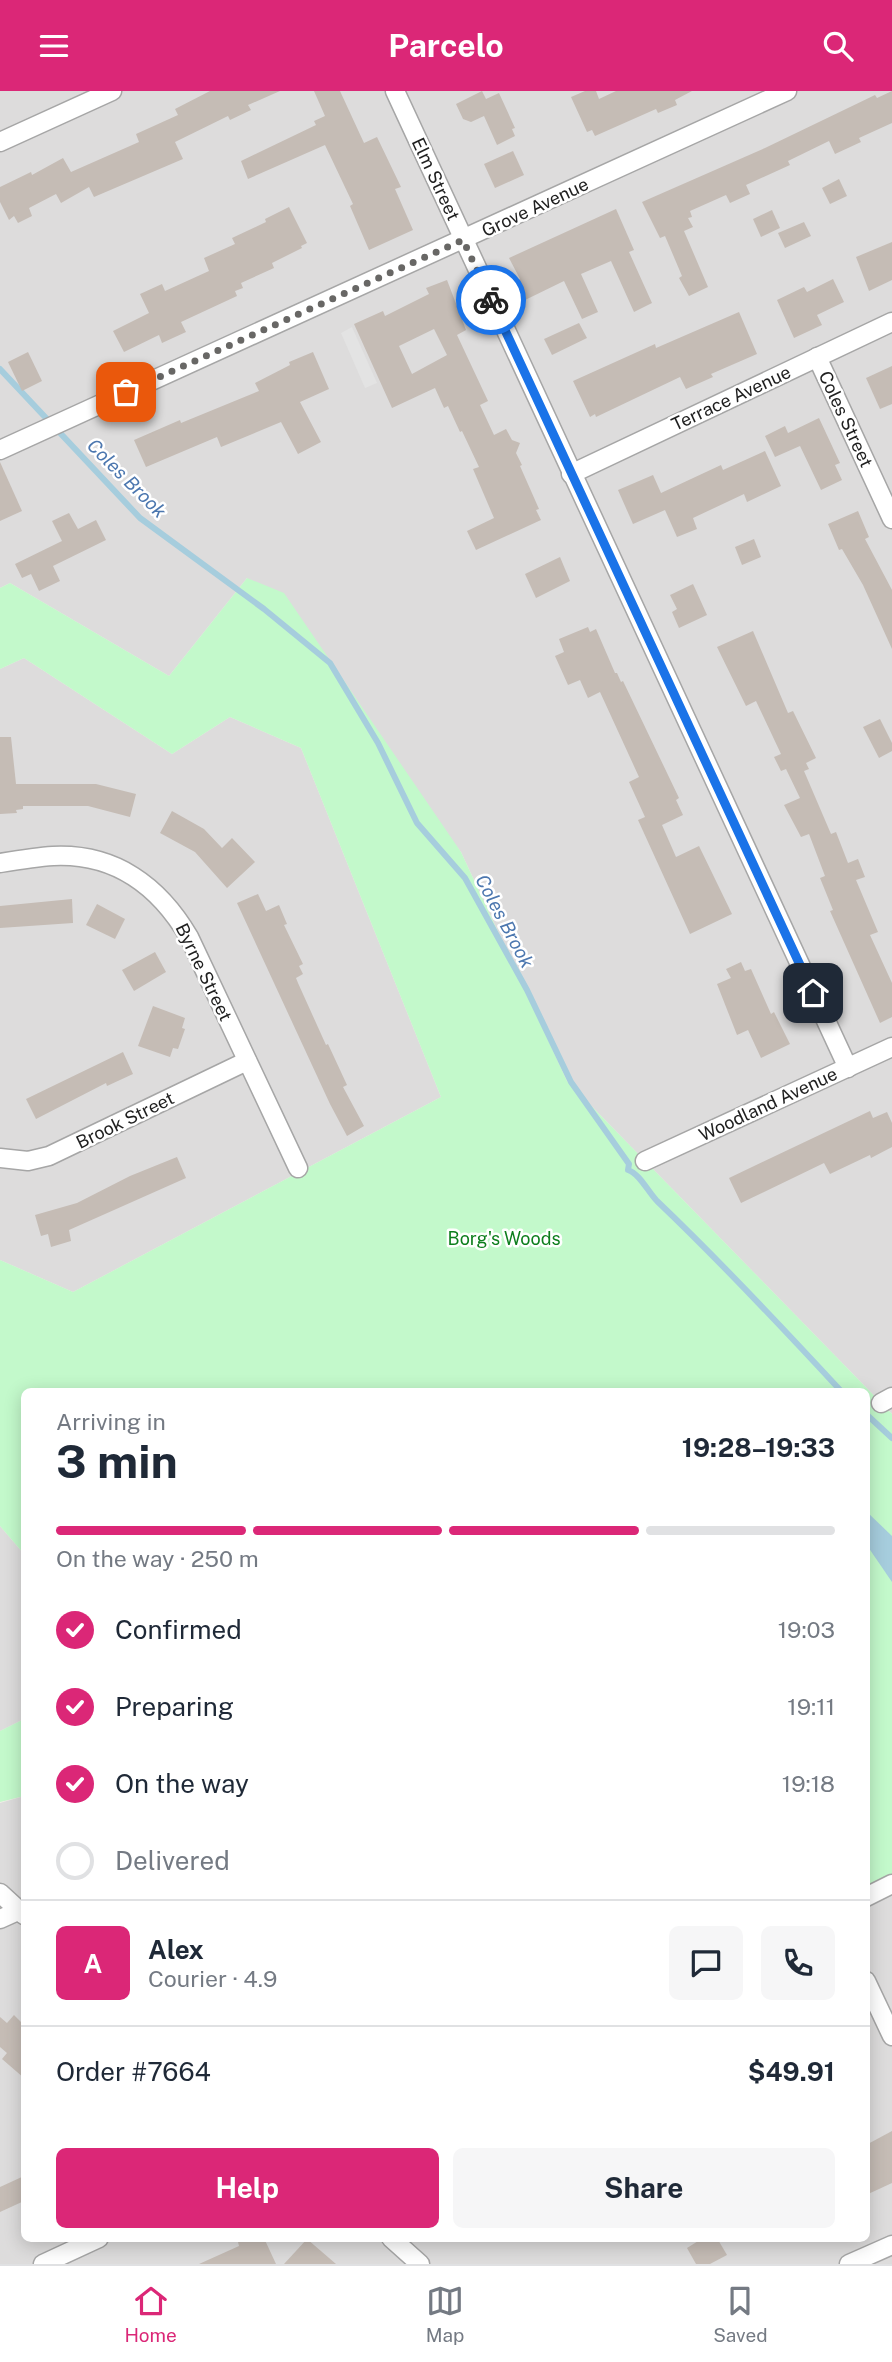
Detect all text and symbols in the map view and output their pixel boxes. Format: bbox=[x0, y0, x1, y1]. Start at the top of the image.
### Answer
icon: menu bbox=[35, 27, 73, 65]
text: Parcelo bbox=[388, 27, 504, 64]
icon: search bbox=[819, 27, 857, 65]
street label: Elm Street bbox=[408, 134, 464, 224]
street label: Grove Avenue bbox=[478, 173, 592, 241]
courier bbox=[456, 265, 526, 335]
icon: bike bbox=[472, 281, 510, 319]
street label: Terrace Avenue bbox=[668, 361, 794, 435]
pin bbox=[96, 362, 156, 422]
street label: Coles Street bbox=[815, 368, 877, 470]
icon: bag bbox=[107, 373, 145, 411]
water label: Coles Brook bbox=[83, 434, 171, 522]
water label: Coles Brook bbox=[471, 871, 539, 972]
street label: Byrne Street bbox=[171, 920, 237, 1024]
pin bbox=[783, 963, 843, 1023]
icon: home bbox=[794, 974, 832, 1012]
street label: Woodland Avenue bbox=[695, 1063, 841, 1145]
street label: Brook Street bbox=[73, 1087, 177, 1153]
park label: Borg's Woods bbox=[448, 1228, 561, 1249]
text: Arriving in bbox=[56, 1408, 166, 1435]
text: 19:28–19:33 bbox=[682, 1432, 835, 1463]
text: 3 min bbox=[56, 1434, 178, 1488]
text: On the way · 250 m bbox=[56, 1545, 259, 1572]
icon: check bbox=[56, 1611, 94, 1649]
text: Confirmed bbox=[115, 1614, 242, 1645]
text: 19:03 bbox=[778, 1616, 835, 1643]
icon: check bbox=[56, 1688, 94, 1726]
text: Preparing bbox=[115, 1691, 234, 1722]
text: 19:11 bbox=[787, 1693, 835, 1720]
icon: check bbox=[56, 1765, 94, 1803]
text: On the way bbox=[115, 1768, 249, 1799]
text: 19:18 bbox=[782, 1770, 835, 1797]
text: Delivered bbox=[115, 1845, 230, 1876]
button: chat bbox=[669, 1926, 743, 2000]
button: phone bbox=[761, 1926, 835, 2000]
text: Alex bbox=[148, 1934, 204, 1965]
text: A bbox=[84, 1948, 102, 1979]
text: Courier · 4.9 bbox=[148, 1965, 277, 1992]
text: Order #7664 bbox=[56, 2056, 211, 2087]
text: $49.91 bbox=[748, 2056, 835, 2087]
button: Help bbox=[56, 2148, 439, 2228]
button: Share bbox=[453, 2148, 835, 2228]
tab: Home bbox=[124, 2282, 177, 2346]
tab: Map bbox=[426, 2282, 464, 2346]
tab: Saved bbox=[713, 2282, 768, 2346]

